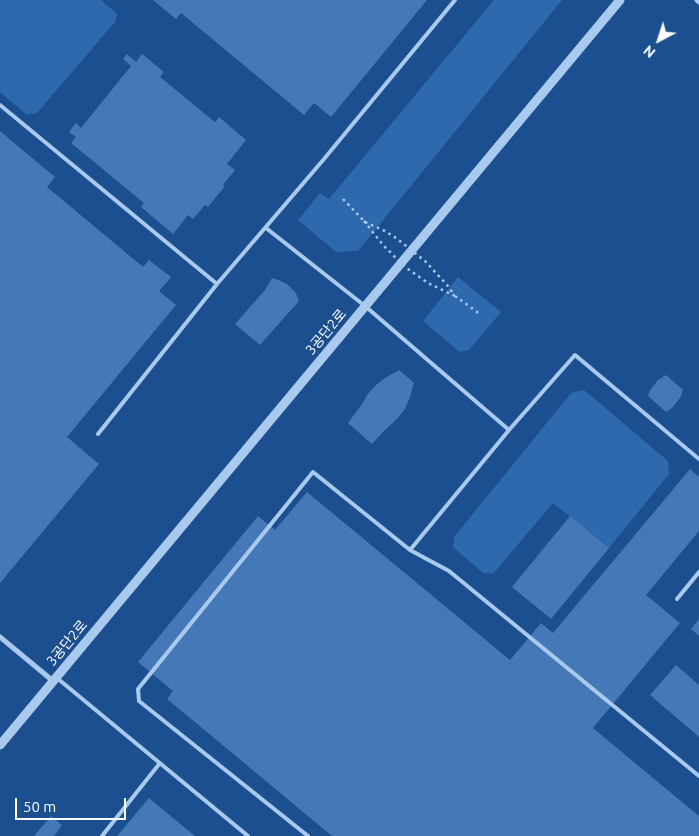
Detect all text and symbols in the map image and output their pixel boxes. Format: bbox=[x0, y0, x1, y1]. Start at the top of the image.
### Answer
north arrow bbox=[634, 15, 684, 65]
text: N bbox=[640, 42, 659, 61]
street label: 3공단2로 bbox=[302, 306, 350, 358]
street label: 3공단2로 bbox=[43, 617, 91, 669]
scale bar bbox=[18, 788, 129, 820]
text: 50 m bbox=[23, 798, 56, 815]

